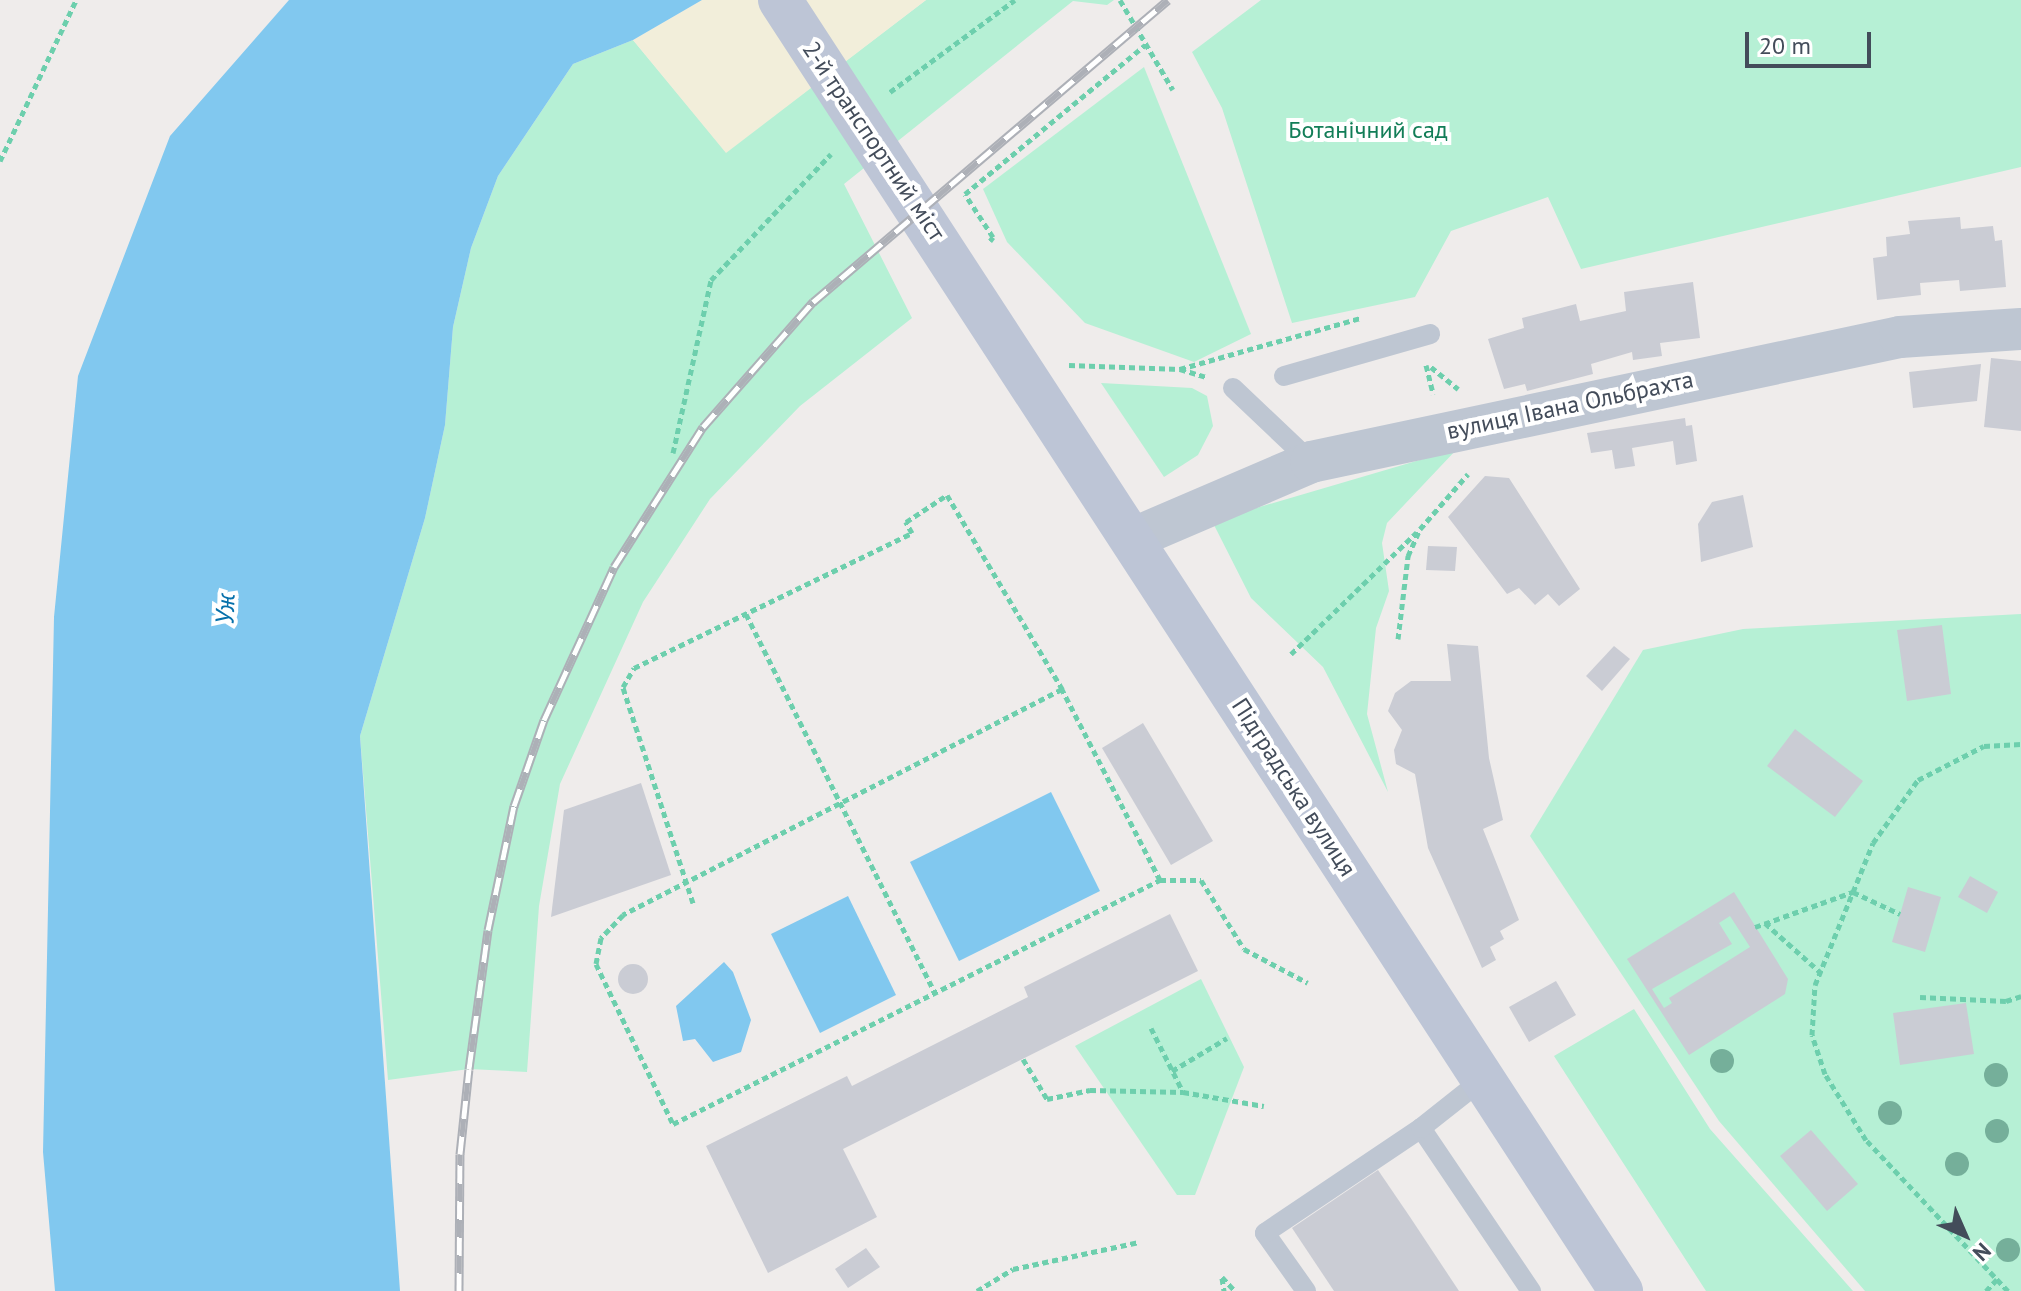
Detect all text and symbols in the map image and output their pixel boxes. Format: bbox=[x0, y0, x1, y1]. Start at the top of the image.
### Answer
scale bar bbox=[1749, 16, 1875, 66]
text: 20 m bbox=[1759, 30, 1811, 61]
street label: 2-й транспортний міст bbox=[796, 36, 952, 246]
park label: Ботанічний сад bbox=[1288, 116, 1448, 144]
street label: вулиця Івана Ольбрахта bbox=[1444, 365, 1696, 445]
water label: Уж bbox=[209, 593, 241, 625]
street label: Підградська вулиця bbox=[1226, 693, 1362, 881]
north arrow bbox=[1925, 1195, 2005, 1275]
text: N bbox=[1967, 1237, 1997, 1267]

